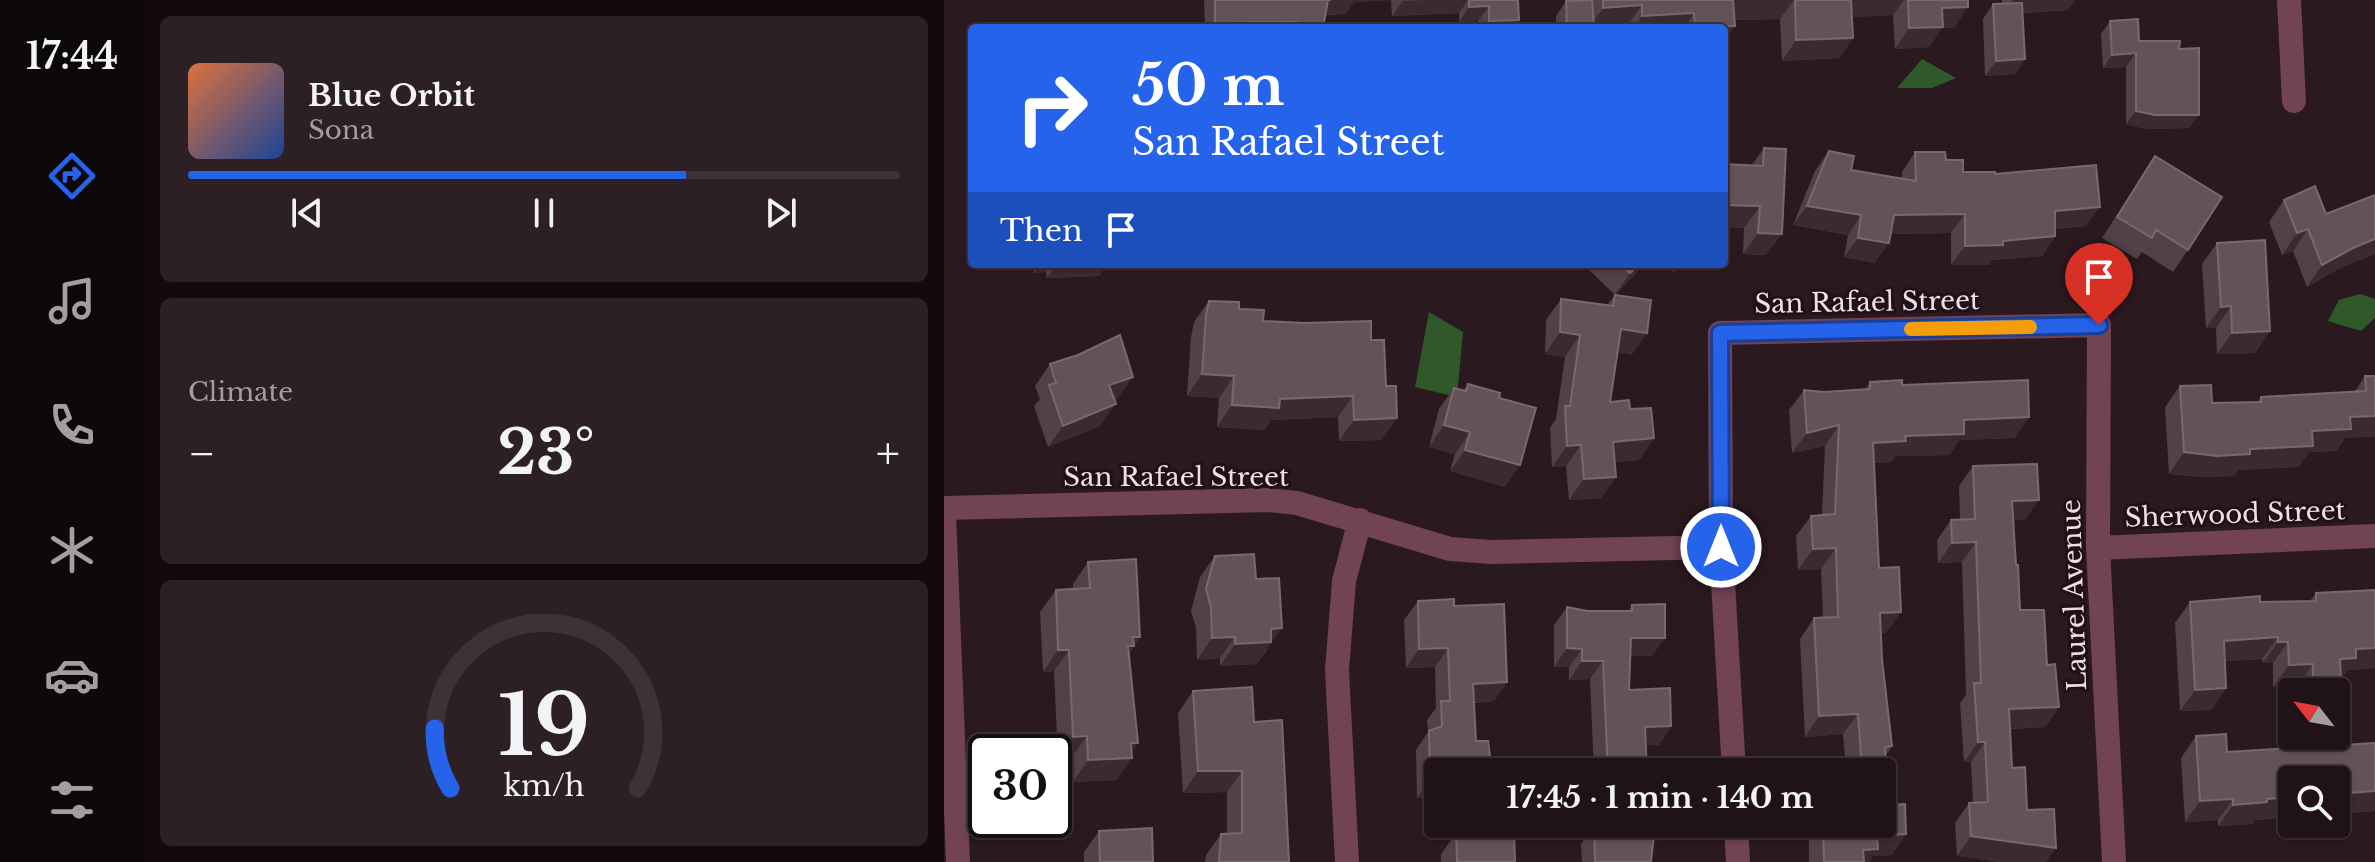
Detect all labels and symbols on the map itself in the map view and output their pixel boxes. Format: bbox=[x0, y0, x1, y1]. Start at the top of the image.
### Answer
pin bbox=[2065, 243, 2133, 325]
street label: San Rafael Street bbox=[1754, 284, 1980, 320]
street label: San Rafael Street bbox=[1063, 461, 1289, 493]
street label: Sherwood Street bbox=[2124, 494, 2346, 534]
street label: Laurel Avenue bbox=[2055, 499, 2093, 691]
position arrow bbox=[1679, 505, 1763, 589]
north arrow bbox=[2278, 678, 2350, 750]
speed limit sign: 30 bbox=[968, 734, 1072, 838]

